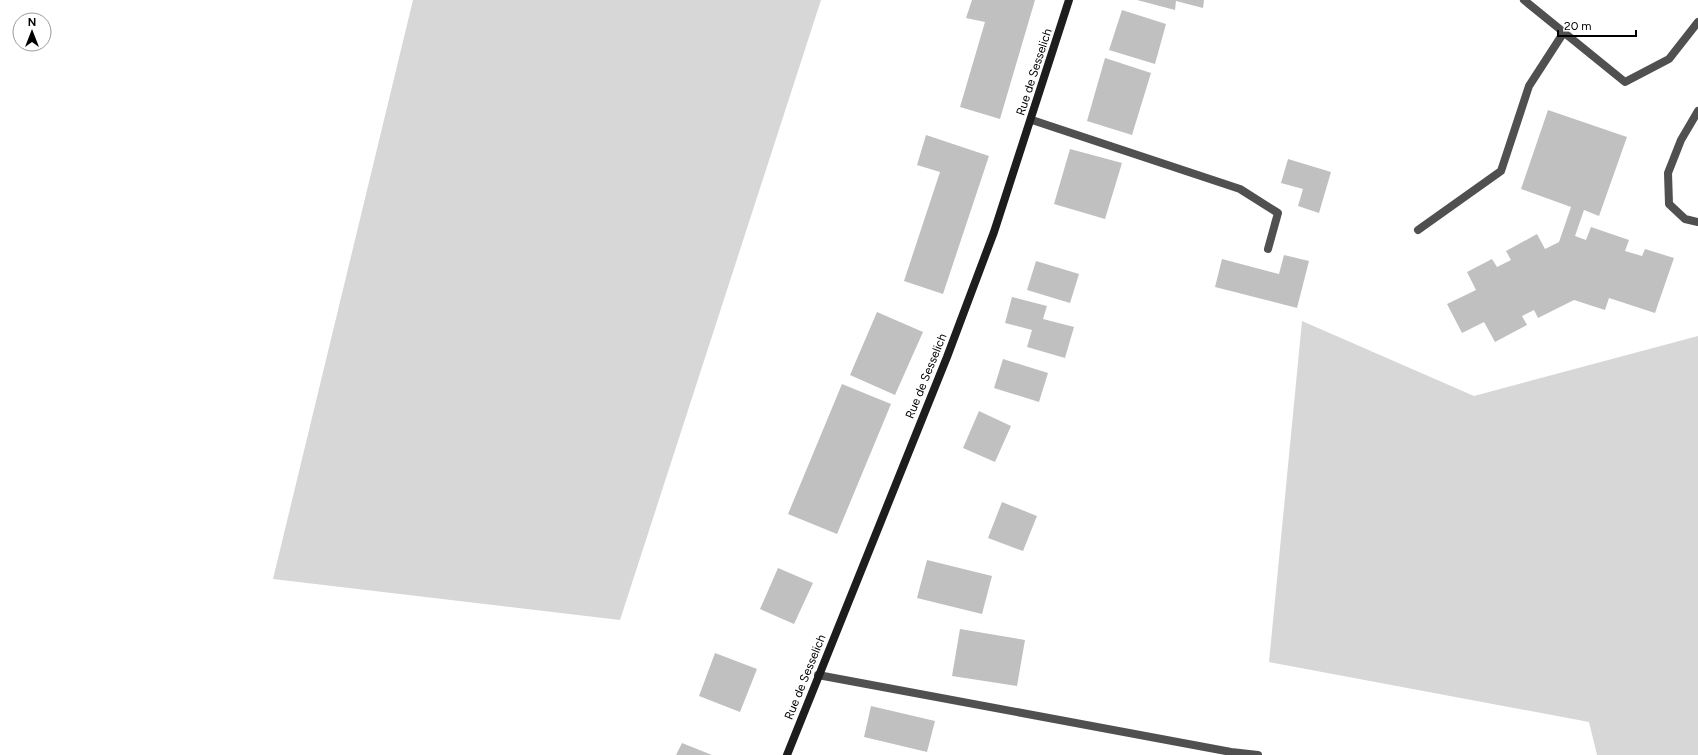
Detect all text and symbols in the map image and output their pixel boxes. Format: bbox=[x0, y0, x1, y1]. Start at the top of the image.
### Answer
north arrow bbox=[12, 12, 52, 52]
scale bar bbox=[1558, 12, 1636, 38]
text: N bbox=[28, 16, 36, 29]
text: 20 m bbox=[1564, 19, 1592, 33]
street label: Rue de Sesselich bbox=[1013, 26, 1055, 117]
street label: Rue de Sesselich bbox=[903, 331, 950, 421]
street label: Rue de Sesselich bbox=[782, 632, 829, 722]

